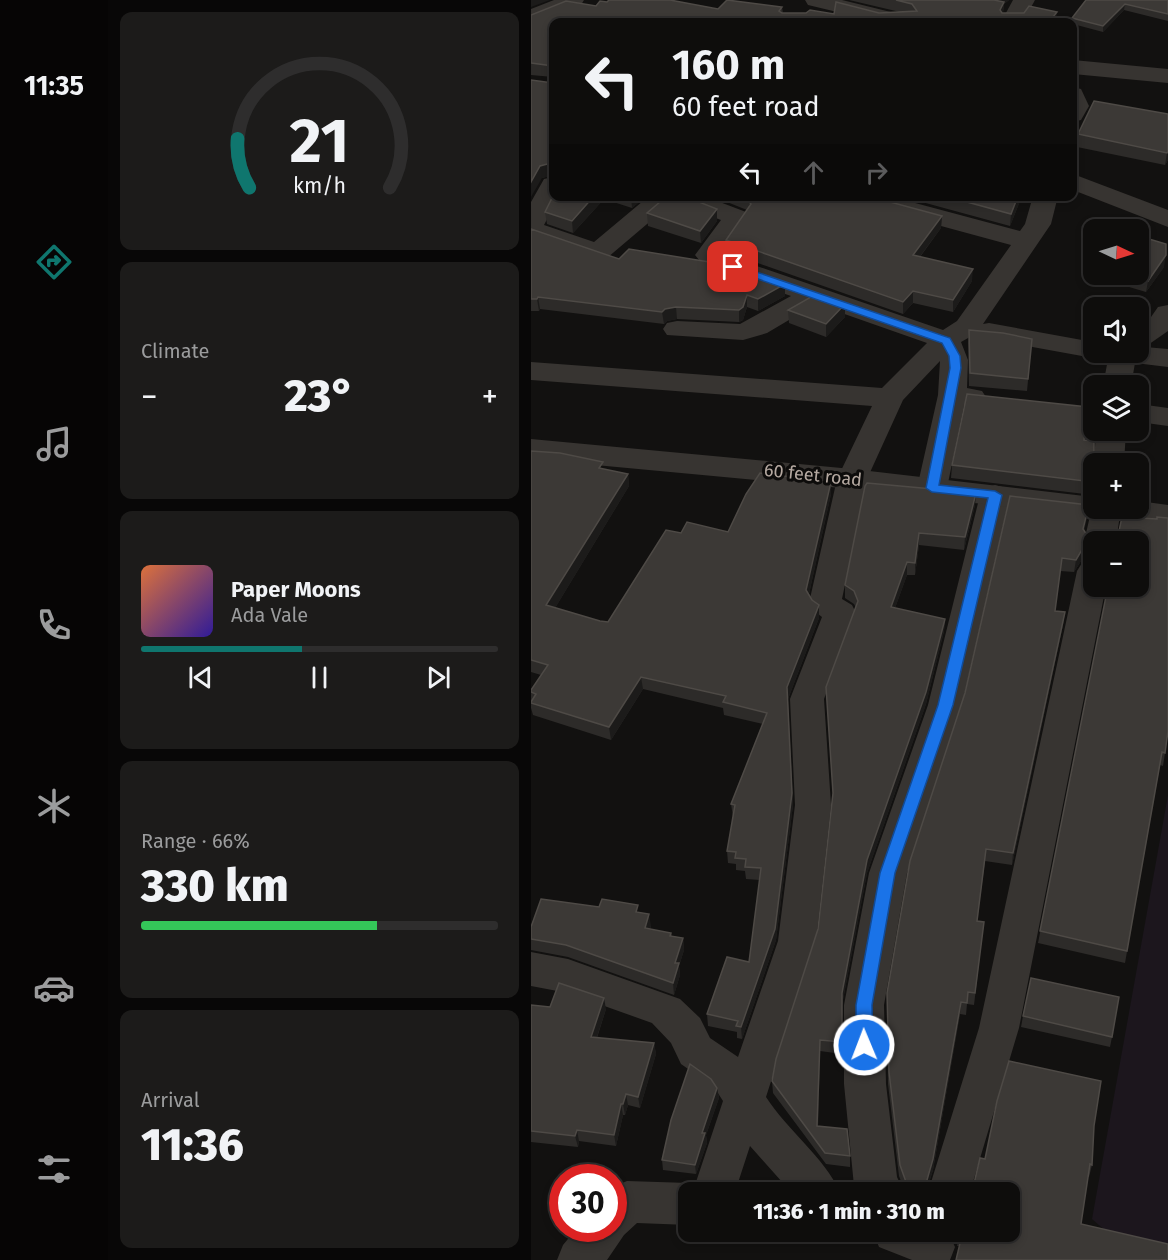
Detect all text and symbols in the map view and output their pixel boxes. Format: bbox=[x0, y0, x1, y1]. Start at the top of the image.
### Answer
text: 160 m bbox=[672, 40, 785, 90]
icon: left bbox=[573, 42, 651, 120]
text: 11:35 bbox=[24, 70, 84, 102]
text: 60 feet road bbox=[672, 91, 820, 123]
text: 21 bbox=[290, 104, 349, 179]
icon: left bbox=[734, 156, 767, 189]
icon: ahead bbox=[797, 156, 830, 189]
icon: right bbox=[860, 156, 893, 189]
text: km/h bbox=[293, 173, 346, 199]
north arrow bbox=[1083, 219, 1149, 285]
map controls bbox=[1083, 219, 1149, 597]
icon: directions bbox=[33, 241, 75, 283]
pin bbox=[707, 241, 758, 292]
icon: arrive bbox=[716, 250, 749, 283]
button: sound bbox=[1083, 297, 1149, 363]
text: Climate bbox=[141, 339, 209, 363]
text: 23° bbox=[284, 369, 355, 423]
button: layers bbox=[1083, 375, 1149, 441]
text: − bbox=[141, 377, 158, 417]
text: + bbox=[482, 377, 498, 417]
icon: music bbox=[33, 423, 75, 465]
button: + bbox=[1083, 453, 1149, 519]
street label: 60 feet road bbox=[763, 459, 863, 491]
button: − bbox=[1083, 531, 1149, 597]
text: Paper Moons bbox=[231, 576, 361, 603]
text: Ada Vale bbox=[231, 603, 308, 627]
icon: phone bbox=[33, 604, 75, 646]
icon: previous bbox=[184, 661, 217, 694]
icon: pause bbox=[303, 661, 336, 694]
icon: next bbox=[422, 661, 455, 694]
icon: climate bbox=[33, 785, 75, 827]
text: Range · 66% bbox=[141, 829, 250, 853]
text: 330 km bbox=[141, 859, 289, 913]
icon: car bbox=[33, 967, 75, 1009]
position arrow bbox=[832, 1013, 896, 1077]
text: Arrival bbox=[141, 1088, 200, 1112]
text: 11:36 bbox=[141, 1118, 244, 1172]
icon: filters bbox=[33, 1148, 75, 1190]
speed limit sign: 30 bbox=[549, 1164, 627, 1242]
text: 11:36 · 1 min · 310 m bbox=[753, 1198, 945, 1225]

